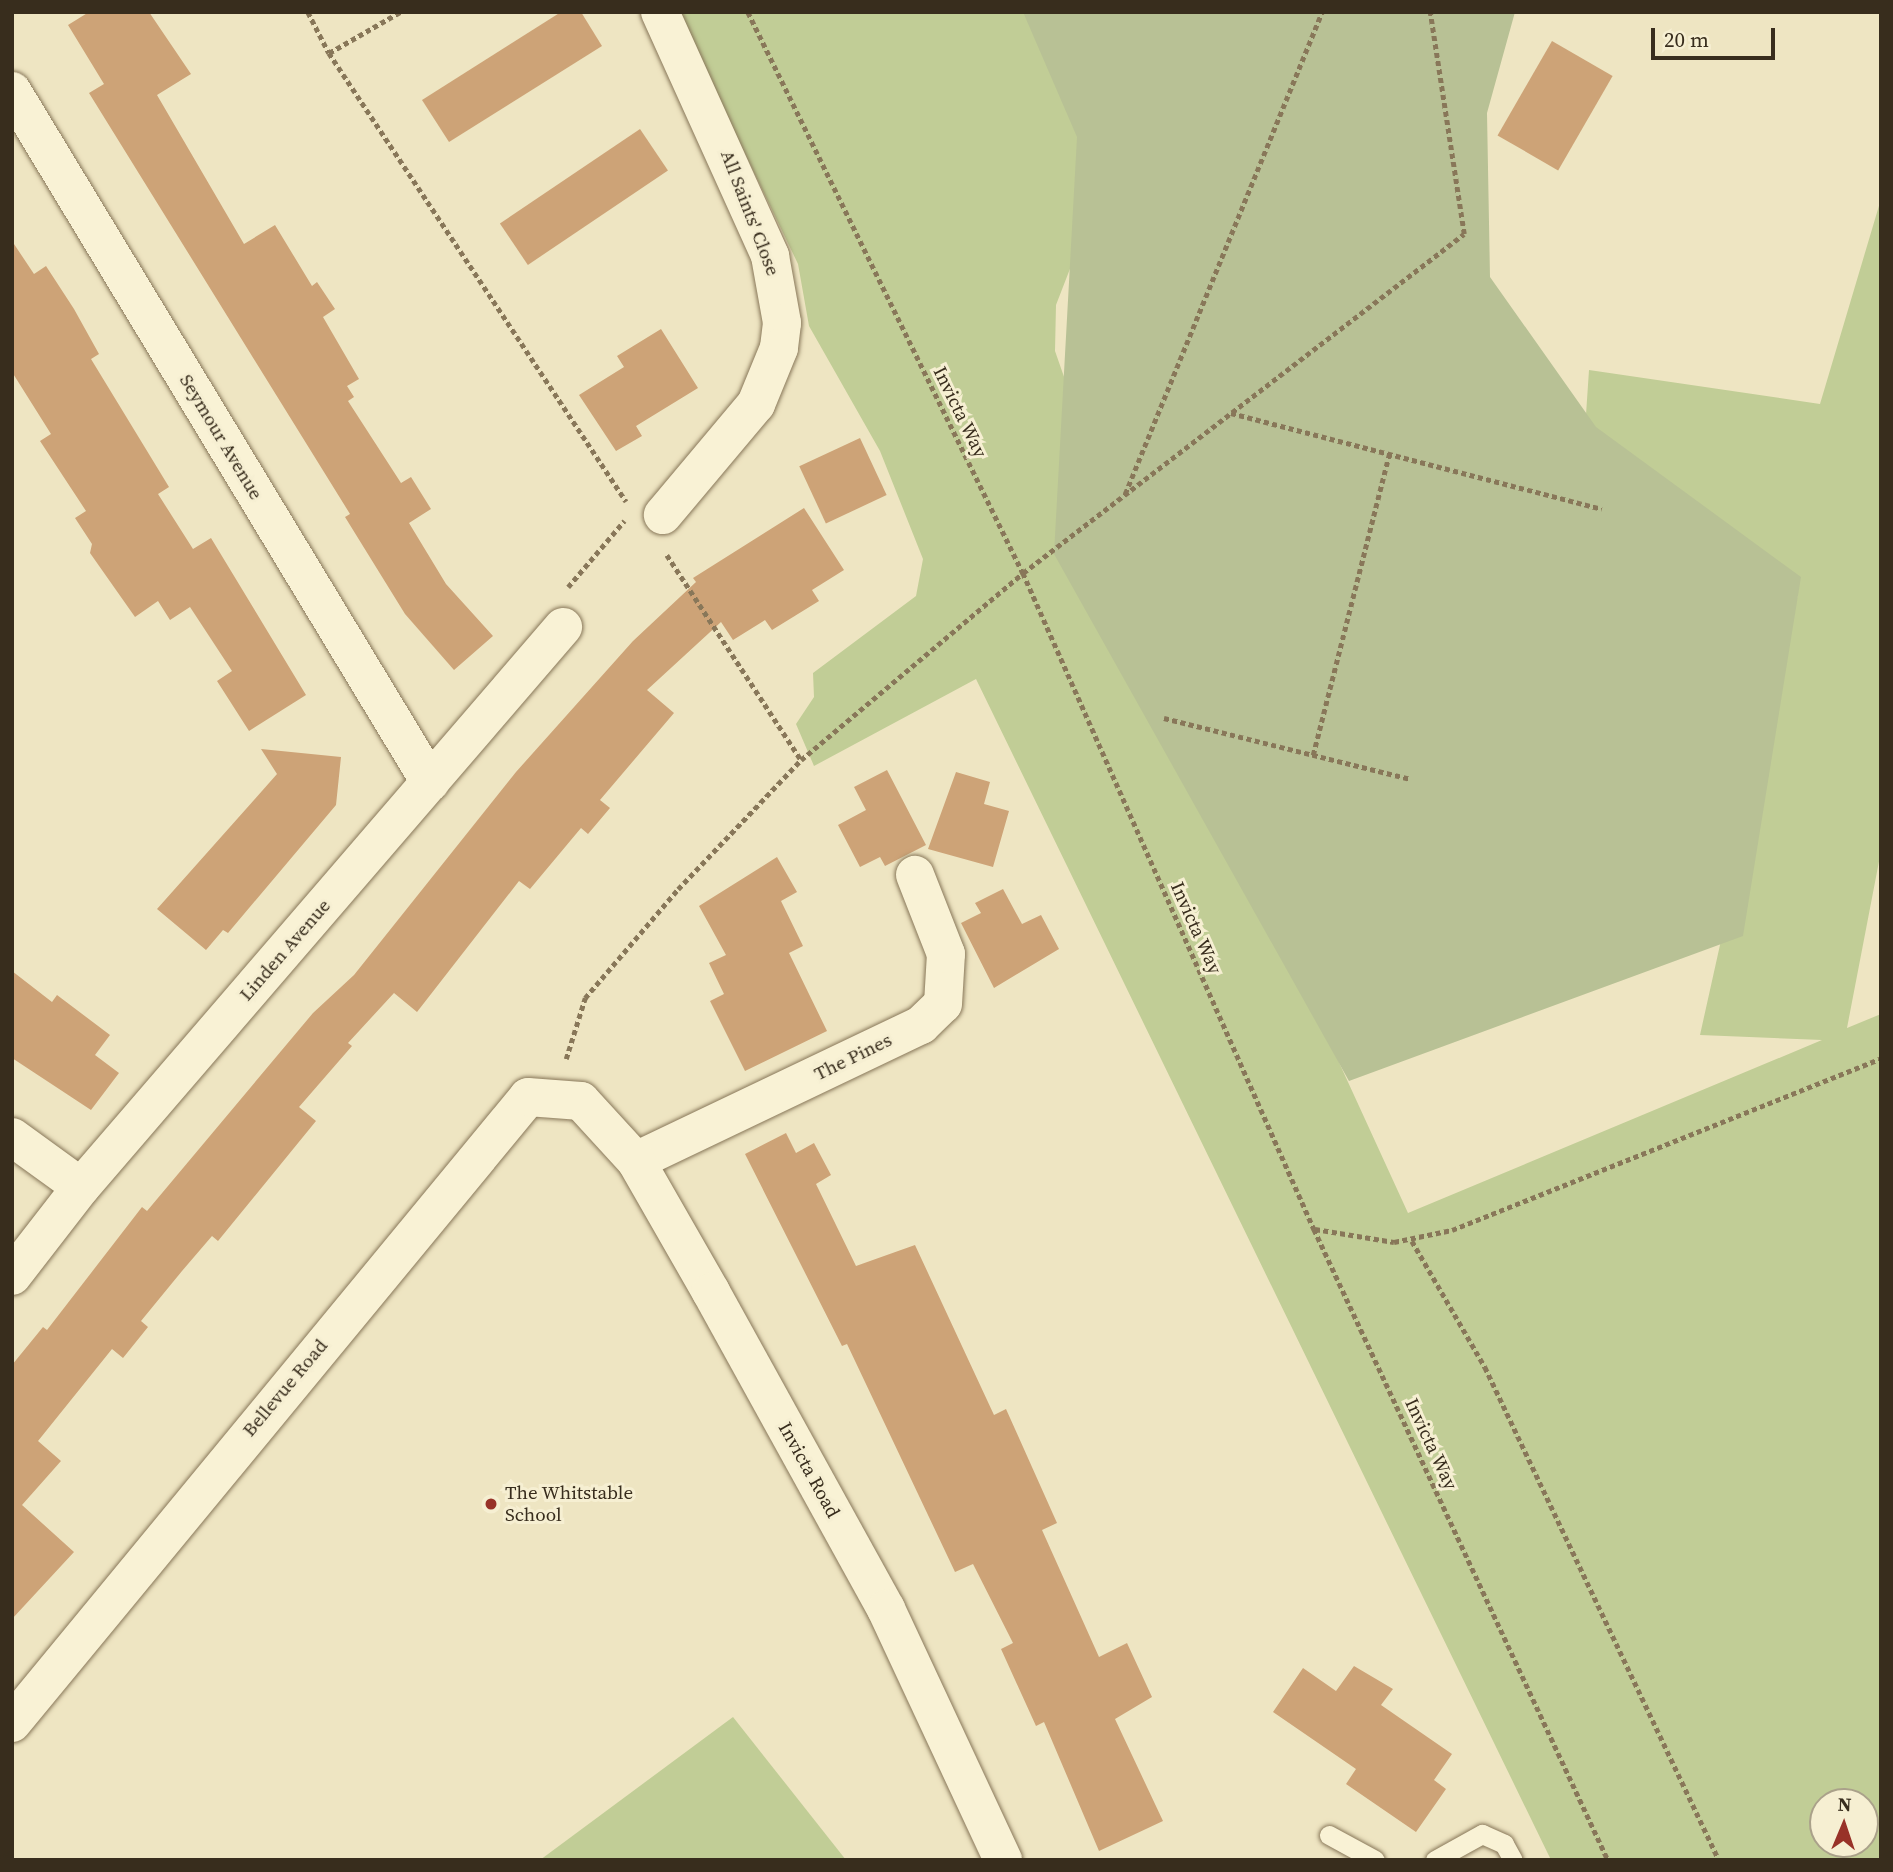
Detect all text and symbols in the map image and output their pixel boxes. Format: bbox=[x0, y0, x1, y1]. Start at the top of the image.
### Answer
scale bar bbox=[1655, 14, 1779, 58]
text: 20 m bbox=[1664, 25, 1709, 54]
street label: All Saints' Close bbox=[716, 147, 784, 279]
street label: Invicta Way bbox=[928, 363, 992, 461]
street label: Seymour Avenue bbox=[175, 370, 267, 504]
street label: Invicta Way bbox=[1165, 878, 1227, 978]
street label: Linden Avenue bbox=[235, 894, 335, 1006]
street label: The Pines bbox=[810, 1028, 896, 1086]
street label: Bellevue Road bbox=[238, 1335, 332, 1441]
street label: Invicta Way bbox=[1400, 1394, 1462, 1494]
street label: Invicta Road bbox=[773, 1418, 845, 1522]
place label: The Whitstable School bbox=[505, 1482, 634, 1526]
marker: The Whitstable School bbox=[483, 1496, 499, 1512]
north arrow bbox=[1809, 1788, 1879, 1858]
text: N bbox=[1837, 1791, 1852, 1817]

